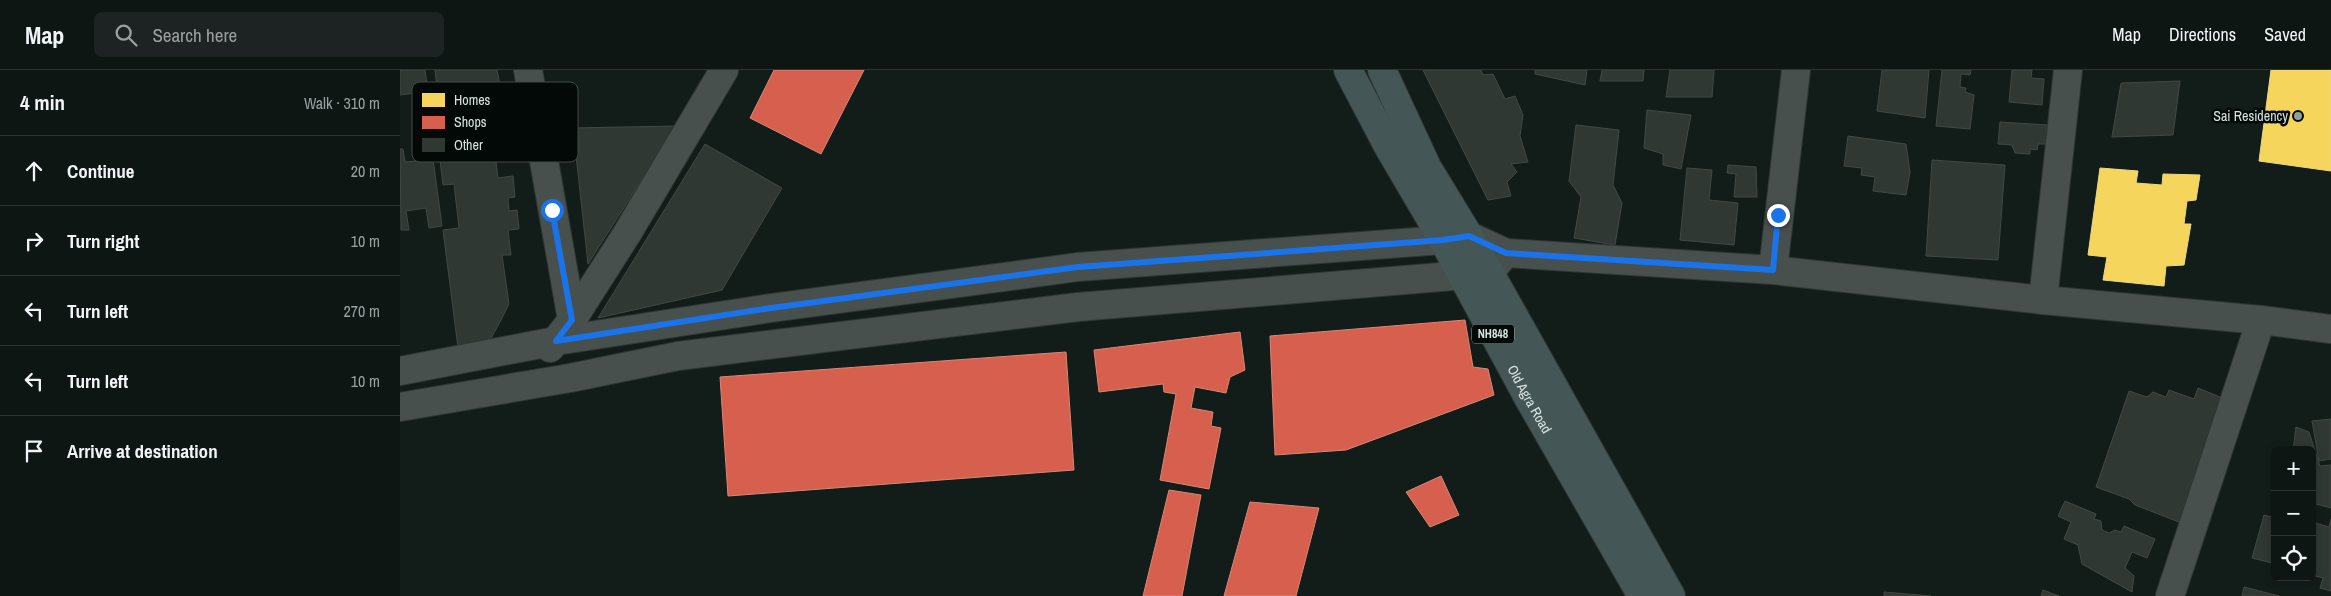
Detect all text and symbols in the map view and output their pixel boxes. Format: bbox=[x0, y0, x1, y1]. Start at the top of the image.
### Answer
search box bbox=[94, 12, 444, 57]
text: Map bbox=[25, 19, 64, 51]
icon: search bbox=[112, 21, 140, 49]
text: Search here bbox=[152, 22, 237, 48]
text: Map bbox=[2112, 22, 2141, 47]
text: Directions bbox=[2169, 22, 2236, 47]
text: Saved bbox=[2264, 22, 2306, 47]
legend bbox=[412, 82, 578, 162]
text: 4 min bbox=[20, 88, 65, 117]
text: Homes bbox=[454, 91, 491, 109]
text: Walk · 310 m bbox=[304, 92, 380, 114]
place label: Sai Residency bbox=[2213, 107, 2288, 125]
marker: Sai Residency bbox=[2292, 110, 2304, 122]
text: Shops bbox=[454, 113, 487, 131]
text: Other bbox=[454, 136, 483, 154]
icon: ahead bbox=[20, 157, 48, 185]
text: Continue bbox=[67, 158, 135, 184]
text: 20 m bbox=[351, 160, 380, 182]
route start bbox=[541, 199, 564, 222]
route end bbox=[1767, 204, 1790, 227]
icon: right bbox=[20, 227, 48, 255]
text: Turn right bbox=[67, 228, 139, 254]
text: 10 m bbox=[351, 230, 380, 252]
icon: left bbox=[20, 297, 48, 325]
text: Turn left bbox=[67, 298, 128, 324]
text: 270 m bbox=[344, 300, 380, 322]
road number: NH848 bbox=[1472, 324, 1514, 344]
street label: Old Agra Road bbox=[1503, 362, 1556, 437]
icon: left bbox=[20, 367, 48, 395]
text: Turn left bbox=[67, 368, 128, 394]
text: 10 m bbox=[351, 370, 380, 392]
icon: arrive bbox=[20, 437, 48, 465]
text: Arrive at destination bbox=[67, 438, 218, 464]
map controls bbox=[2271, 446, 2316, 581]
button: + bbox=[2271, 446, 2316, 491]
button: − bbox=[2271, 491, 2316, 536]
button: locate bbox=[2271, 536, 2316, 581]

